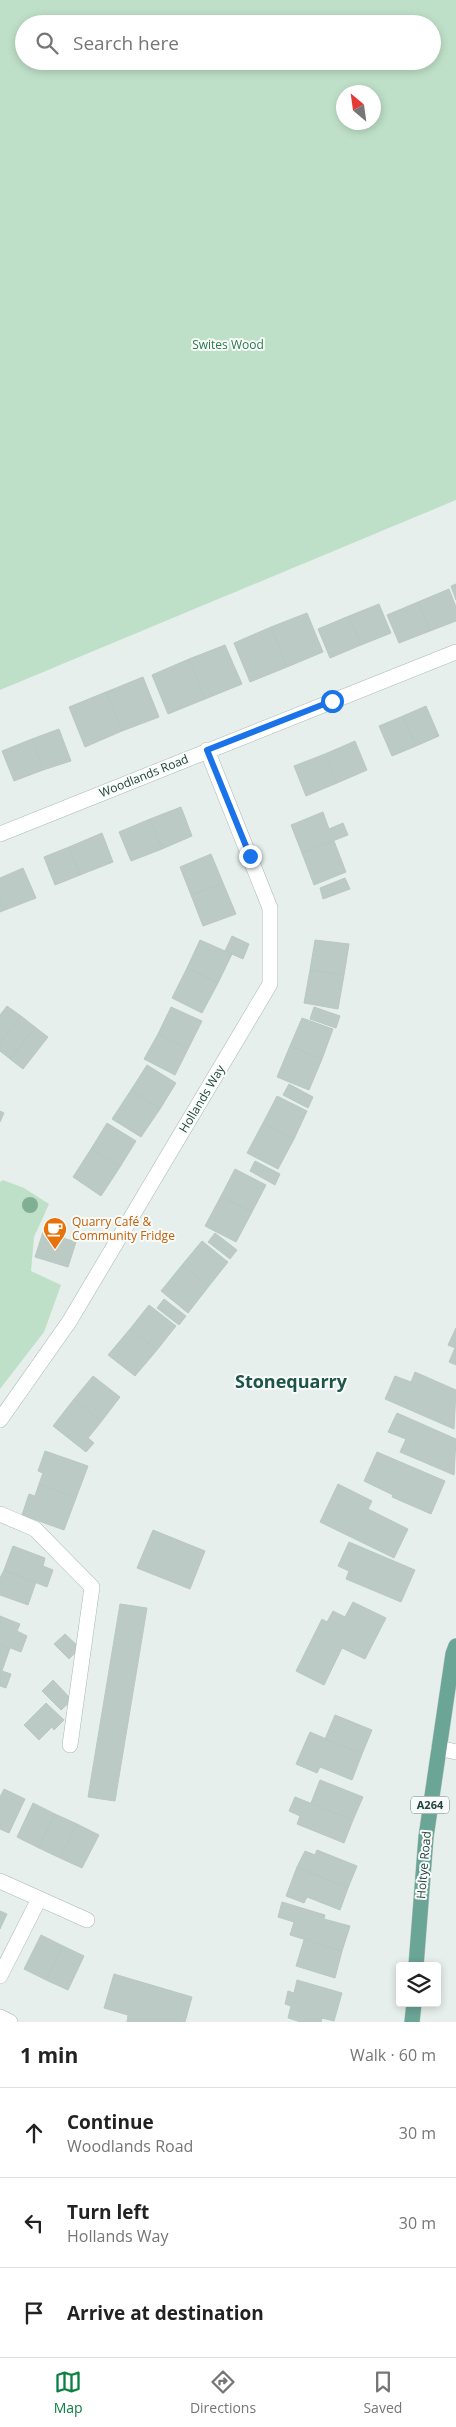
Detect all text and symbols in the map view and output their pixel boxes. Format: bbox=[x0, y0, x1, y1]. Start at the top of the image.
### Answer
search box bbox=[15, 15, 441, 70]
icon: search bbox=[33, 29, 61, 57]
text: Search here bbox=[73, 30, 179, 56]
north arrow bbox=[336, 85, 381, 130]
park label: Swites Wood bbox=[192, 336, 264, 353]
route start bbox=[321, 690, 344, 713]
street label: Woodlands Road bbox=[97, 750, 191, 801]
route end bbox=[239, 845, 262, 868]
street label: Hollands Way bbox=[175, 1061, 229, 1136]
place label: Quarry Café & Community Fridge bbox=[72, 1213, 175, 1244]
cafe icon: Quarry Café & Community Fridge bbox=[42, 1216, 68, 1250]
district label: Stonequarry bbox=[235, 1369, 348, 1393]
road number: A264 bbox=[411, 1796, 449, 1814]
street label: Holtye Road bbox=[412, 1830, 435, 1900]
map controls bbox=[396, 1962, 441, 2007]
button: layers bbox=[396, 1962, 441, 2007]
text: 1 min bbox=[20, 2041, 78, 2069]
text: Walk · 60 m bbox=[350, 2044, 436, 2066]
text: Continue bbox=[67, 2109, 154, 2135]
icon: ahead bbox=[20, 2119, 48, 2147]
text: 30 m bbox=[399, 2122, 436, 2144]
text: Woodlands Road bbox=[67, 2135, 193, 2157]
text: Turn left bbox=[67, 2199, 149, 2225]
icon: left bbox=[20, 2209, 48, 2237]
text: 30 m bbox=[399, 2212, 436, 2234]
text: Hollands Way bbox=[67, 2225, 168, 2247]
icon: arrive bbox=[20, 2299, 48, 2327]
text: Arrive at destination bbox=[67, 2300, 264, 2326]
tab: Map bbox=[54, 2368, 83, 2417]
tab: Directions bbox=[190, 2368, 256, 2417]
tab: Saved bbox=[363, 2368, 402, 2417]

